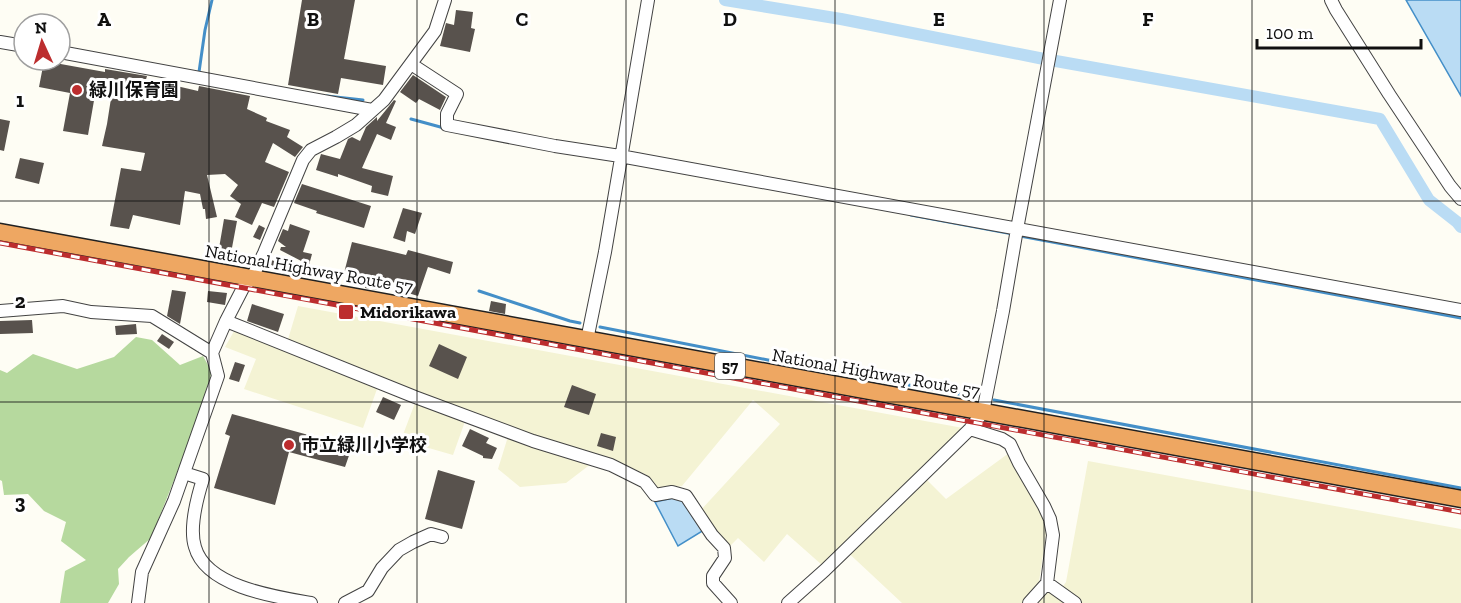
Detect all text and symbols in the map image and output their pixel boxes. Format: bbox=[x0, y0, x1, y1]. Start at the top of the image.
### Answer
text: A bbox=[97, 7, 111, 31]
text: B bbox=[307, 7, 319, 31]
text: C bbox=[516, 7, 529, 31]
text: D bbox=[723, 7, 737, 31]
text: E bbox=[933, 7, 945, 31]
text: F bbox=[1142, 7, 1154, 31]
north arrow bbox=[12, 12, 72, 72]
scale bar bbox=[1257, 12, 1420, 50]
text: N bbox=[34, 18, 48, 37]
text: 100 m bbox=[1266, 22, 1314, 44]
place label: 緑川保育園 bbox=[89, 79, 179, 101]
marker: 緑川保育園 bbox=[70, 83, 84, 97]
text: 1 bbox=[16, 88, 24, 112]
street label: National Highway Route 57 bbox=[203, 240, 415, 298]
text: 2 bbox=[15, 289, 26, 313]
place label: Midorikawa bbox=[360, 301, 456, 323]
marker: Midorikawa bbox=[337, 303, 355, 321]
street label: National Highway Route 57 bbox=[770, 344, 982, 402]
road number: 57 bbox=[715, 353, 745, 379]
place label: 市立緑川小学校 bbox=[301, 434, 427, 456]
marker: 市立緑川小学校 bbox=[282, 438, 296, 452]
text: 3 bbox=[15, 490, 26, 514]

